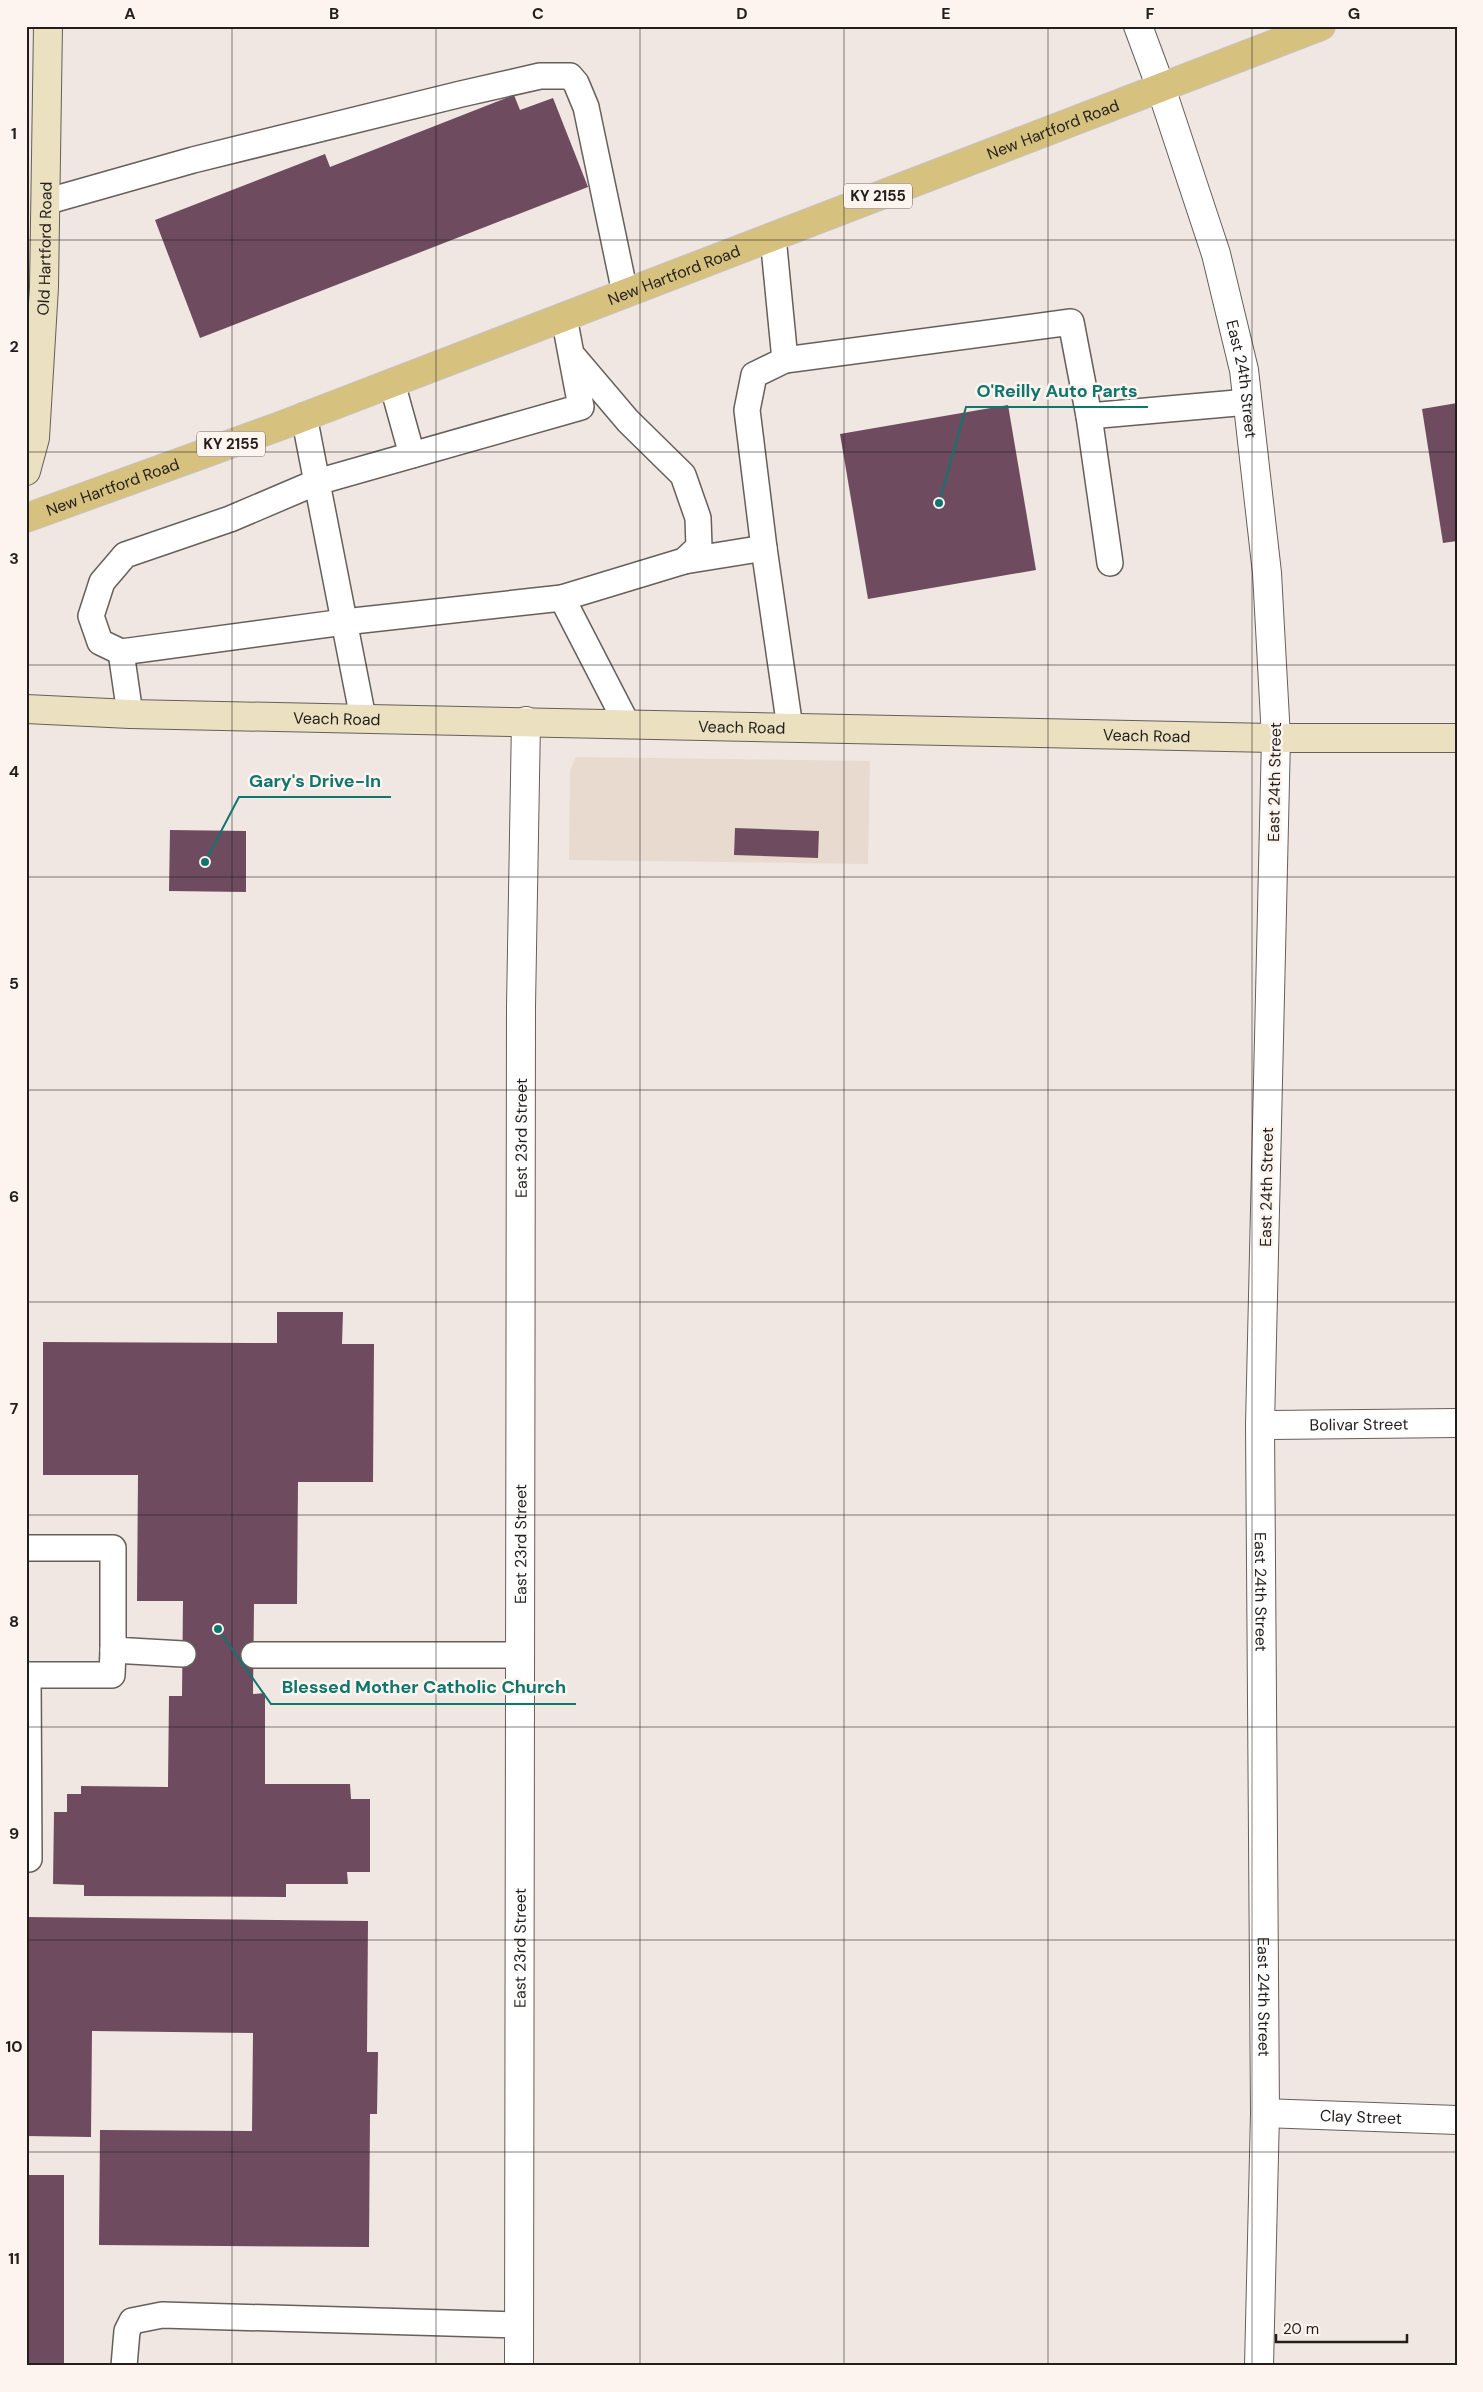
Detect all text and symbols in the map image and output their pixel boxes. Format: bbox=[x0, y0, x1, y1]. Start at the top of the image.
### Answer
text: A bbox=[124, 3, 136, 24]
text: B bbox=[329, 3, 339, 24]
text: C bbox=[532, 3, 544, 24]
text: D bbox=[736, 3, 748, 24]
text: E bbox=[941, 3, 951, 24]
text: F bbox=[1146, 3, 1155, 24]
text: G bbox=[1348, 3, 1360, 24]
street label: New Hartford Road bbox=[984, 95, 1122, 164]
text: 1 bbox=[11, 123, 17, 144]
street label: Old Hartford Road bbox=[32, 181, 57, 316]
road number: KY 2155 bbox=[844, 184, 912, 208]
street label: New Hartford Road bbox=[605, 240, 743, 310]
street label: East 24th Street bbox=[1221, 318, 1262, 439]
text: 2 bbox=[9, 336, 19, 357]
callout: O'Reilly Auto Parts bbox=[966, 374, 1148, 407]
text: O'Reilly Auto Parts bbox=[976, 379, 1138, 403]
road number: KY 2155 bbox=[197, 432, 265, 456]
street label: New Hartford Road bbox=[43, 453, 182, 521]
text: 3 bbox=[9, 548, 19, 569]
street label: Veach Road bbox=[293, 707, 381, 730]
street label: Veach Road bbox=[698, 716, 786, 739]
street label: East 24th Street bbox=[1263, 722, 1286, 842]
street label: Veach Road bbox=[1103, 724, 1191, 747]
text: 4 bbox=[9, 761, 19, 782]
callout: Gary's Drive-In bbox=[239, 764, 391, 797]
text: Gary's Drive-In bbox=[249, 769, 381, 793]
text: 5 bbox=[9, 973, 19, 994]
street label: East 23rd Street bbox=[511, 1078, 532, 1198]
street label: East 24th Street bbox=[1255, 1127, 1278, 1247]
text: 6 bbox=[9, 1186, 19, 1207]
text: 7 bbox=[10, 1398, 19, 1419]
street label: Bolivar Street bbox=[1309, 1413, 1409, 1435]
street label: East 23rd Street bbox=[510, 1484, 531, 1604]
street label: East 24th Street bbox=[1250, 1532, 1272, 1652]
text: 8 bbox=[9, 1611, 19, 1632]
callout: Blessed Mother Catholic Church bbox=[271, 1671, 576, 1704]
text: Blessed Mother Catholic Church bbox=[282, 1675, 566, 1699]
text: 9 bbox=[9, 1823, 19, 1844]
street label: East 23rd Street bbox=[510, 1888, 531, 2008]
street label: East 24th Street bbox=[1253, 1937, 1275, 2057]
text: 10 bbox=[5, 2036, 23, 2057]
street label: Clay Street bbox=[1320, 2105, 1402, 2129]
text: 11 bbox=[8, 2248, 20, 2269]
scale bar bbox=[1276, 2312, 1407, 2344]
text: 20 m bbox=[1283, 2319, 1319, 2339]

